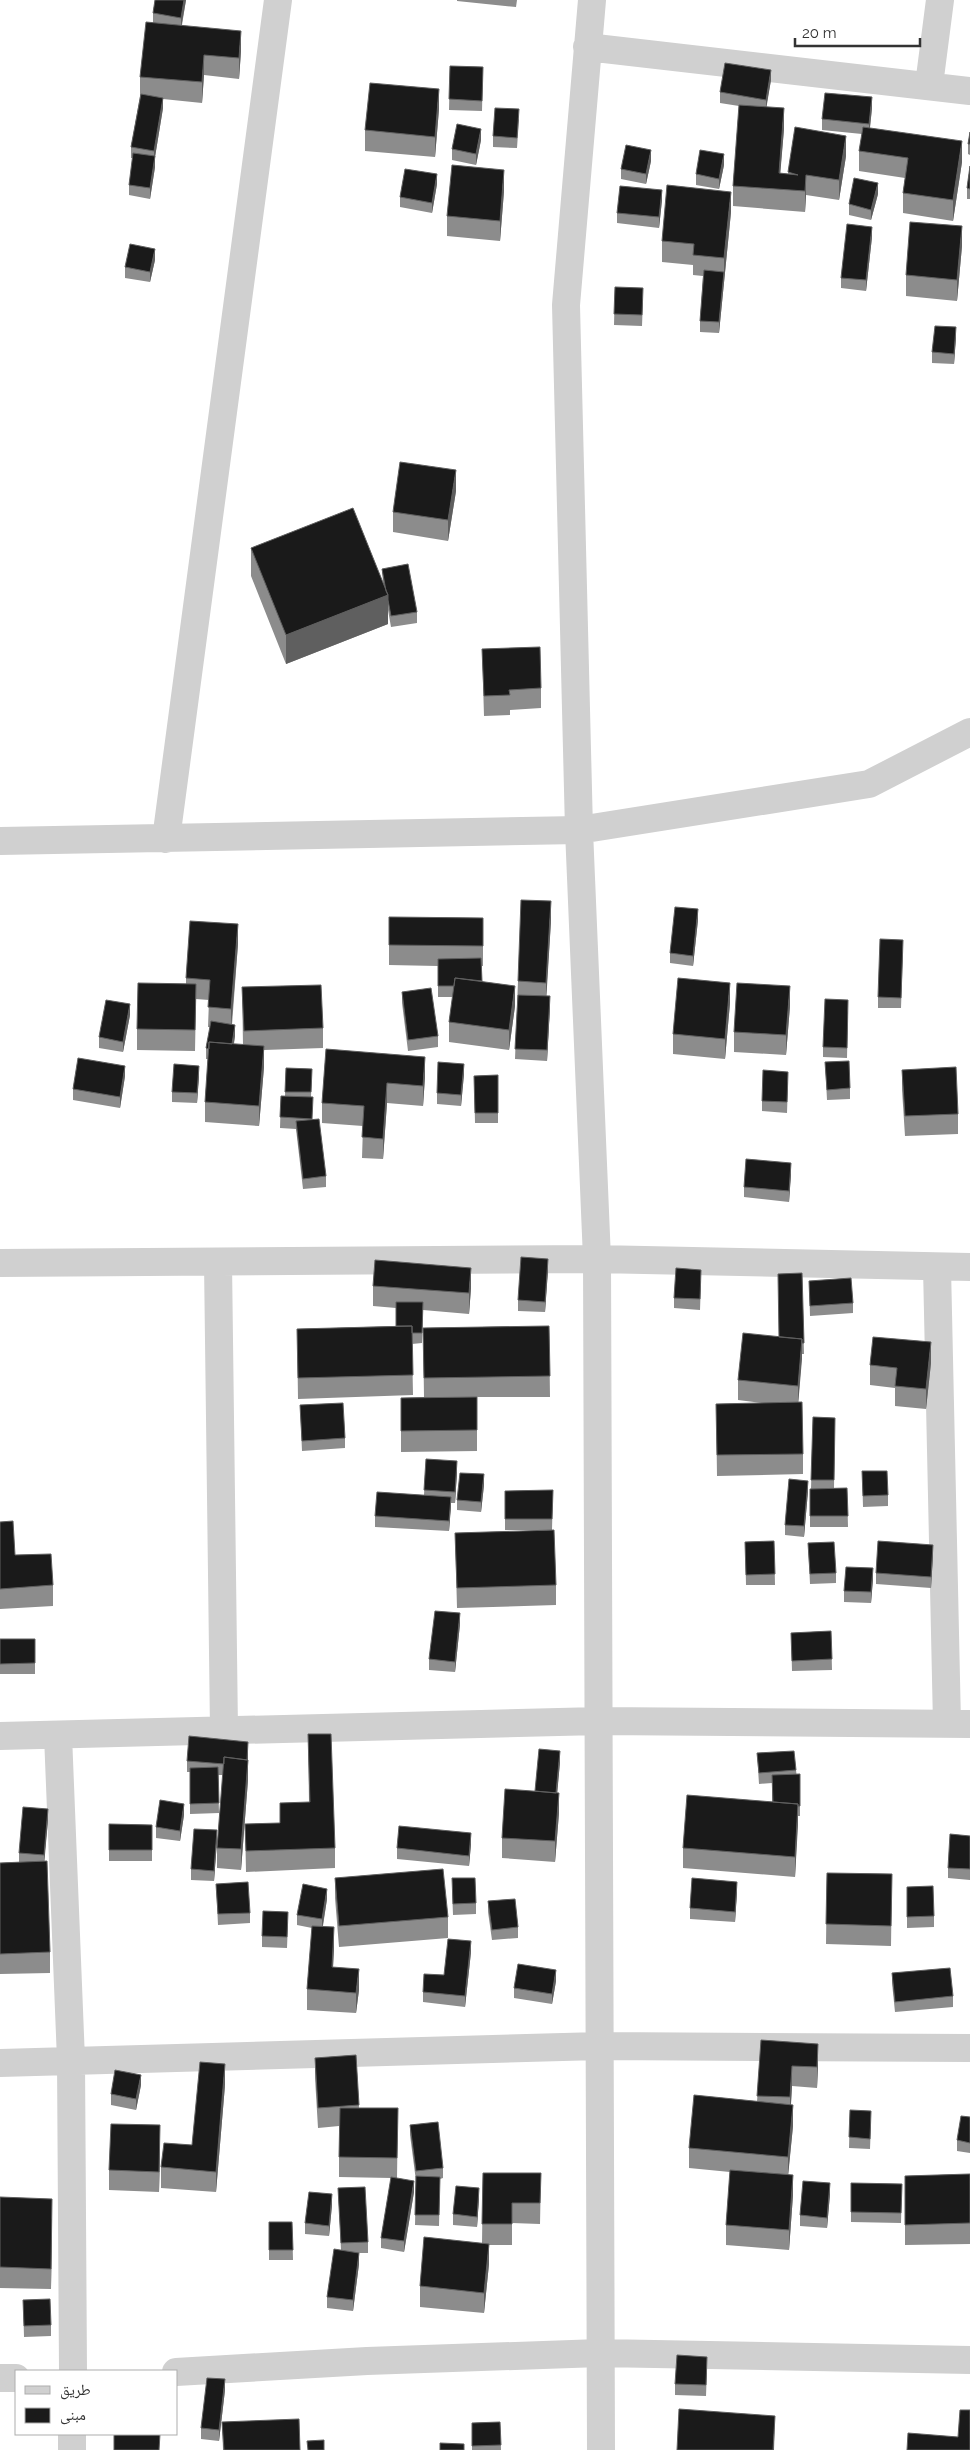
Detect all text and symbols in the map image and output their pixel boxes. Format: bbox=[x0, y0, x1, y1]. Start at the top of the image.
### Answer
scale bar bbox=[795, 15, 920, 47]
text: 20 m bbox=[802, 24, 837, 42]
legend bbox=[15, 2370, 178, 2435]
text: طريق bbox=[60, 2381, 91, 2400]
text: مبنى bbox=[60, 2406, 86, 2425]

